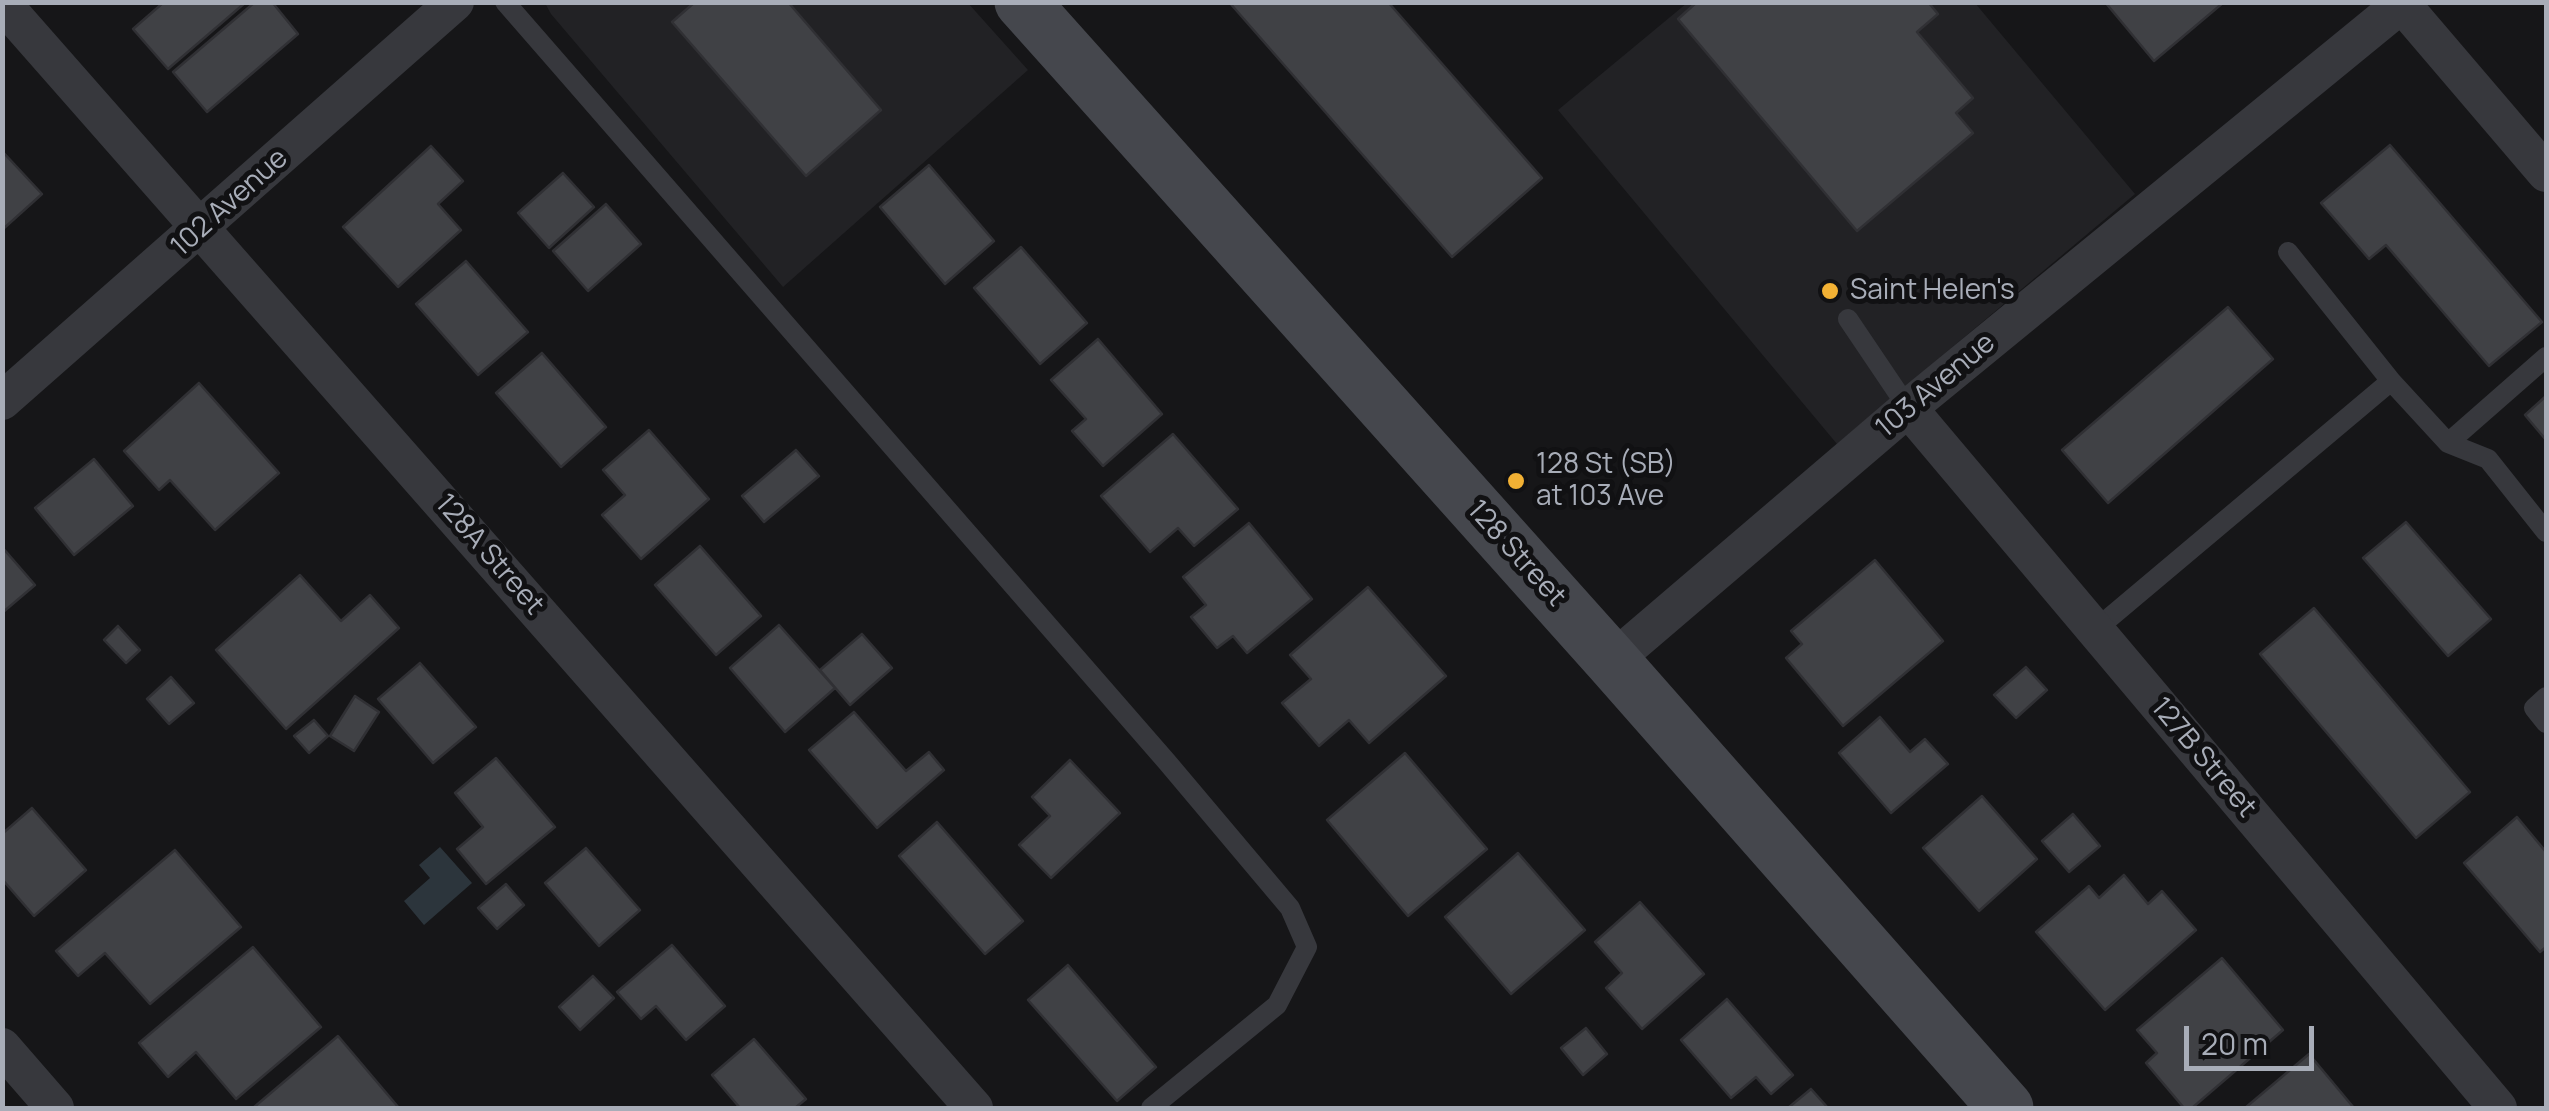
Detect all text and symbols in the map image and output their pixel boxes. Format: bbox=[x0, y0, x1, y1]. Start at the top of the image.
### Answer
street label: 102 Avenue bbox=[165, 142, 295, 264]
place label: Saint Helen's bbox=[1850, 274, 2015, 308]
marker: Saint Helen's bbox=[1819, 280, 1841, 302]
street label: 103 Avenue bbox=[1870, 327, 2002, 445]
place label: 128 St (SB) at 103 Ave bbox=[1536, 448, 1676, 514]
marker: 128 St (SB) at 103 Ave bbox=[1505, 470, 1527, 492]
street label: 128A Street bbox=[428, 488, 550, 622]
street label: 128 Street bbox=[1460, 494, 1572, 614]
street label: 127B Street bbox=[2143, 691, 2263, 825]
scale bar bbox=[2189, 1006, 2319, 1068]
text: 20 m bbox=[2201, 1023, 2268, 1064]

